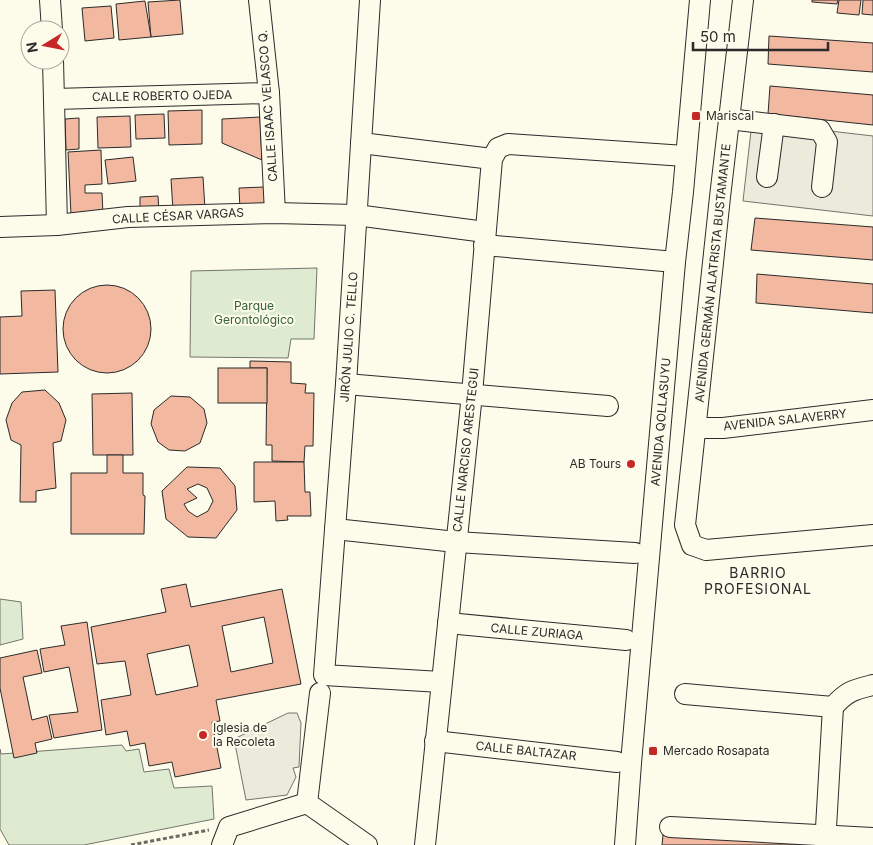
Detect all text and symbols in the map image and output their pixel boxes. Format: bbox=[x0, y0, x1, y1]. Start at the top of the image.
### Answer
north arrow bbox=[20, 20, 70, 70]
scale bar bbox=[693, 20, 828, 52]
text: 50 m bbox=[700, 27, 736, 46]
street label: CALLE ISAAC VELASCO Q. bbox=[255, 30, 280, 182]
text: N bbox=[22, 41, 41, 54]
street label: CALLE ROBERTO OJEDA bbox=[92, 87, 232, 104]
place label: Mariscal bbox=[706, 108, 754, 123]
marker: Mariscal bbox=[690, 110, 702, 122]
street label: AVENIDA GERMÁN ALATRISTA BUSTAMANTE bbox=[691, 143, 734, 403]
street label: CALLE CÉSAR VARGAS bbox=[112, 205, 245, 226]
street label: JIRÓN JULIO C. TELLO bbox=[336, 271, 361, 403]
park label: Parque Gerontológico bbox=[214, 298, 294, 327]
street label: AVENIDA QOLLASUYU bbox=[647, 357, 674, 487]
street label: CALLE NARCISO ARESTEGUI bbox=[449, 367, 482, 533]
street label: AVENIDA SALAVERRY bbox=[722, 406, 847, 433]
place label: AB Tours bbox=[570, 456, 621, 471]
marker: AB Tours bbox=[625, 458, 637, 470]
district label: BARRIO PROFESIONAL bbox=[704, 564, 812, 597]
street label: CALLE ZURIAGA bbox=[490, 620, 584, 643]
place label: Iglesia de la Recoleta bbox=[213, 720, 275, 749]
marker: Iglesia de la Recoleta bbox=[197, 729, 209, 741]
street label: CALLE BALTAZAR bbox=[475, 738, 577, 763]
place label: Mercado Rosapata bbox=[663, 743, 770, 758]
marker: Mercado Rosapata bbox=[647, 745, 659, 757]

